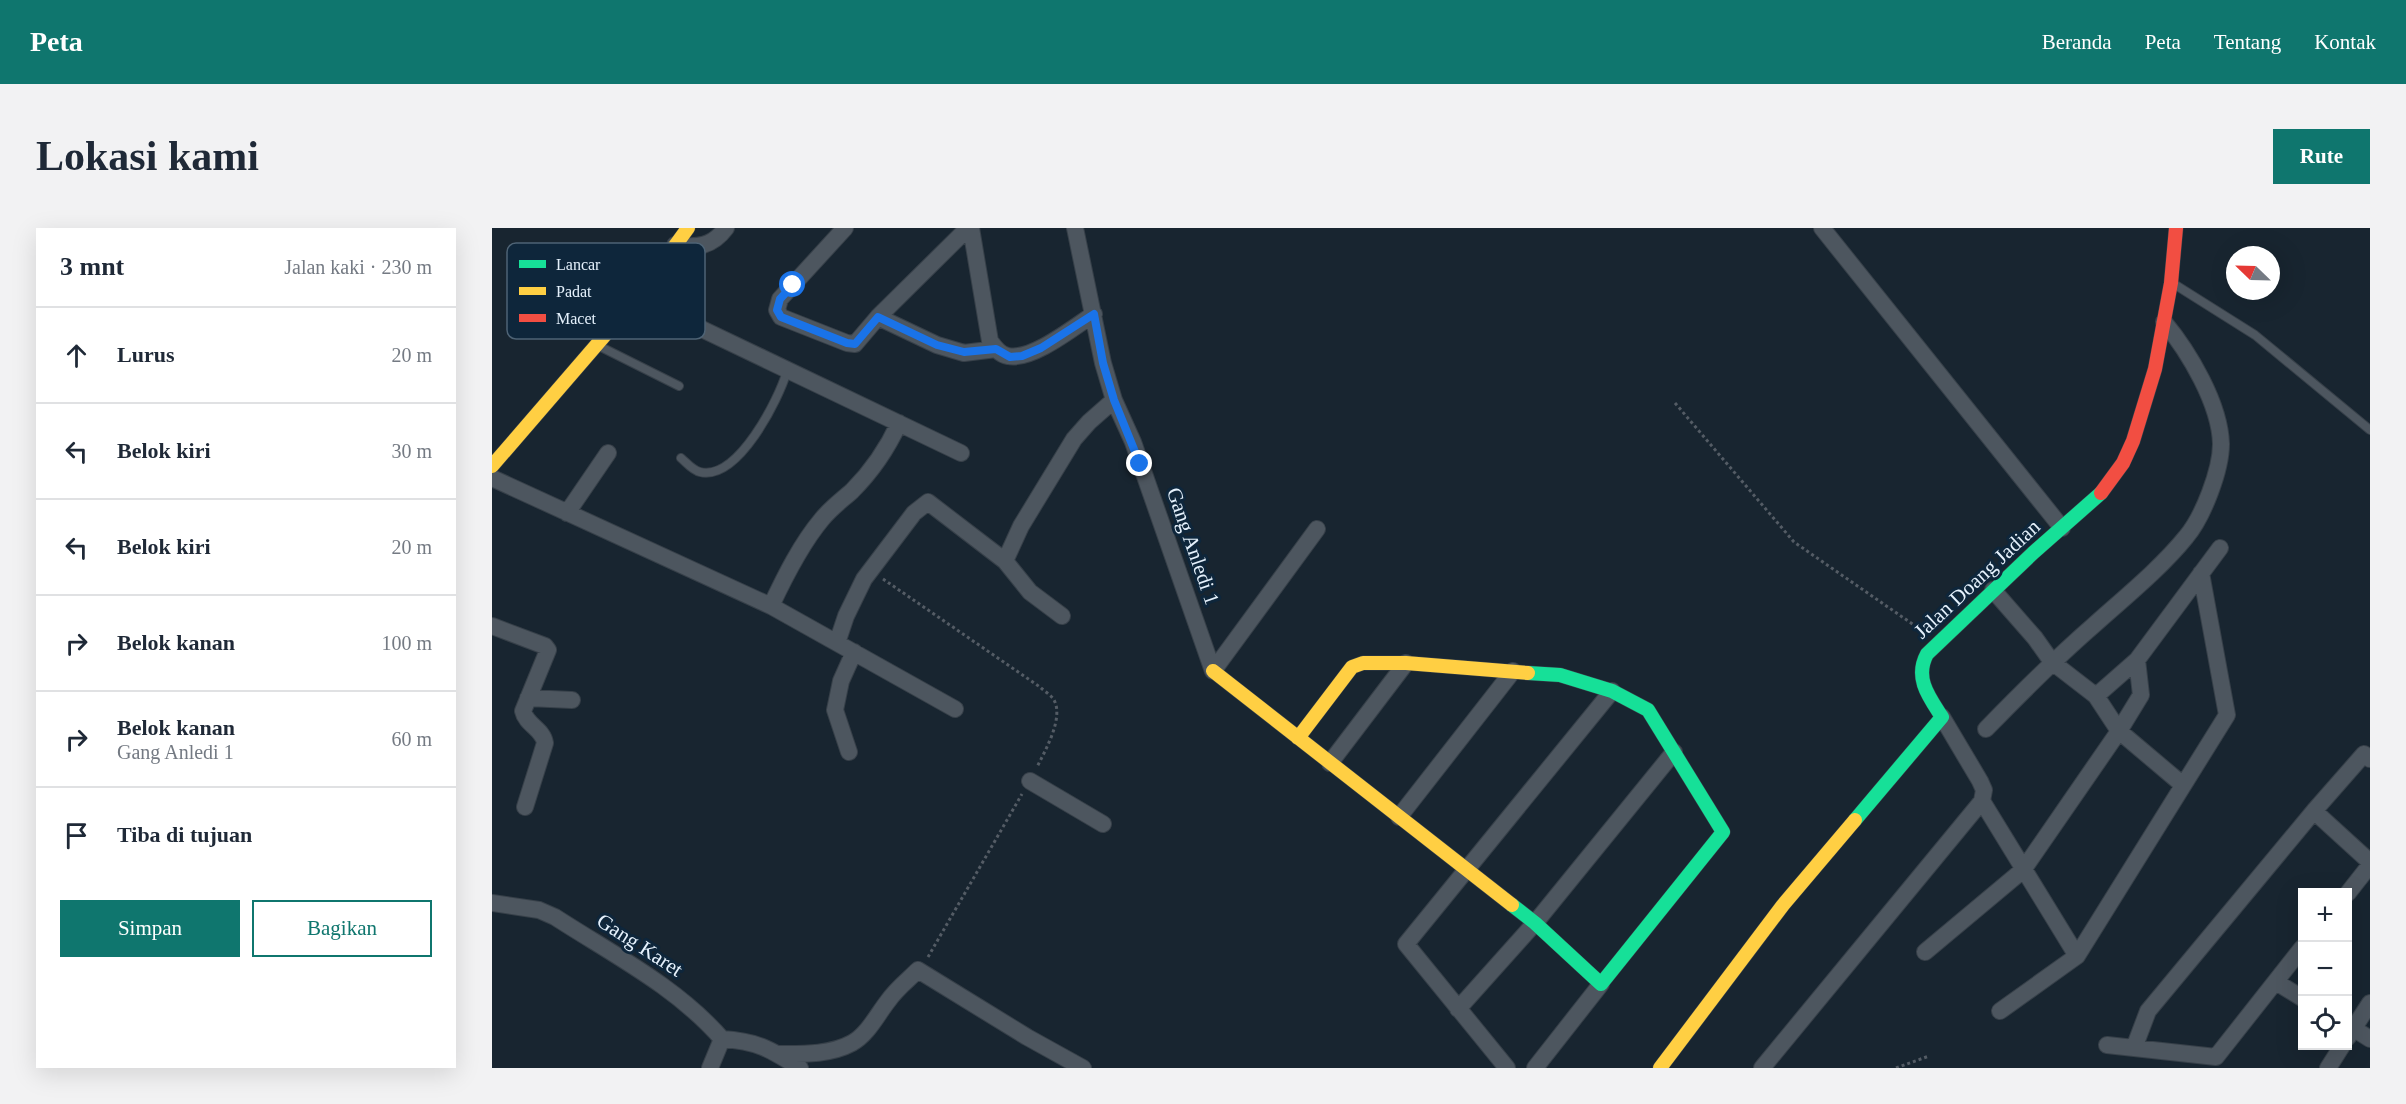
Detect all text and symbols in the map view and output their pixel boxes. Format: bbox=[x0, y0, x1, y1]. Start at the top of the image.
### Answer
text: Peta bbox=[30, 26, 83, 57]
text: Beranda bbox=[2042, 30, 2112, 54]
text: Peta bbox=[2145, 30, 2181, 54]
text: Tentang bbox=[2214, 30, 2281, 54]
text: Kontak bbox=[2314, 30, 2376, 54]
button: Rute bbox=[2273, 129, 2370, 184]
text: Lokasi kami bbox=[36, 133, 259, 179]
legend bbox=[507, 243, 705, 339]
north arrow bbox=[2226, 246, 2280, 300]
text: 3 mnt bbox=[60, 252, 124, 281]
text: Jalan kaki · 230 m bbox=[284, 256, 432, 278]
text: Lancar bbox=[556, 256, 601, 273]
route start bbox=[779, 271, 805, 297]
text: Padat bbox=[556, 283, 592, 300]
text: Macet bbox=[556, 310, 597, 327]
icon: ahead bbox=[60, 339, 93, 372]
text: Lurus bbox=[117, 342, 174, 367]
text: 20 m bbox=[391, 344, 432, 366]
icon: left bbox=[60, 435, 93, 468]
text: Belok kiri bbox=[117, 438, 211, 463]
text: 30 m bbox=[391, 440, 432, 462]
route end bbox=[1126, 450, 1152, 476]
street label: Gang Anledi 1 bbox=[1162, 484, 1224, 608]
street label: Jalan Doang Jadian bbox=[1909, 514, 2045, 643]
icon: left bbox=[60, 531, 93, 564]
text: Belok kiri bbox=[117, 534, 211, 559]
text: 20 m bbox=[391, 536, 432, 558]
icon: right bbox=[60, 627, 93, 660]
text: Belok kanan bbox=[117, 630, 235, 655]
text: 100 m bbox=[381, 632, 432, 654]
text: Belok kanan bbox=[117, 715, 235, 740]
icon: right bbox=[60, 723, 93, 756]
text: 60 m bbox=[391, 728, 432, 750]
text: Gang Anledi 1 bbox=[117, 741, 234, 763]
icon: arrive bbox=[60, 819, 93, 852]
text: Tiba di tujuan bbox=[117, 822, 252, 847]
map controls bbox=[2298, 888, 2352, 1050]
button: + bbox=[2298, 888, 2352, 942]
button: Simpan bbox=[60, 900, 240, 957]
button: Bagikan bbox=[252, 900, 432, 957]
street label: Gang Karet bbox=[593, 908, 688, 982]
button: − bbox=[2298, 942, 2352, 996]
button: locate bbox=[2298, 996, 2352, 1050]

